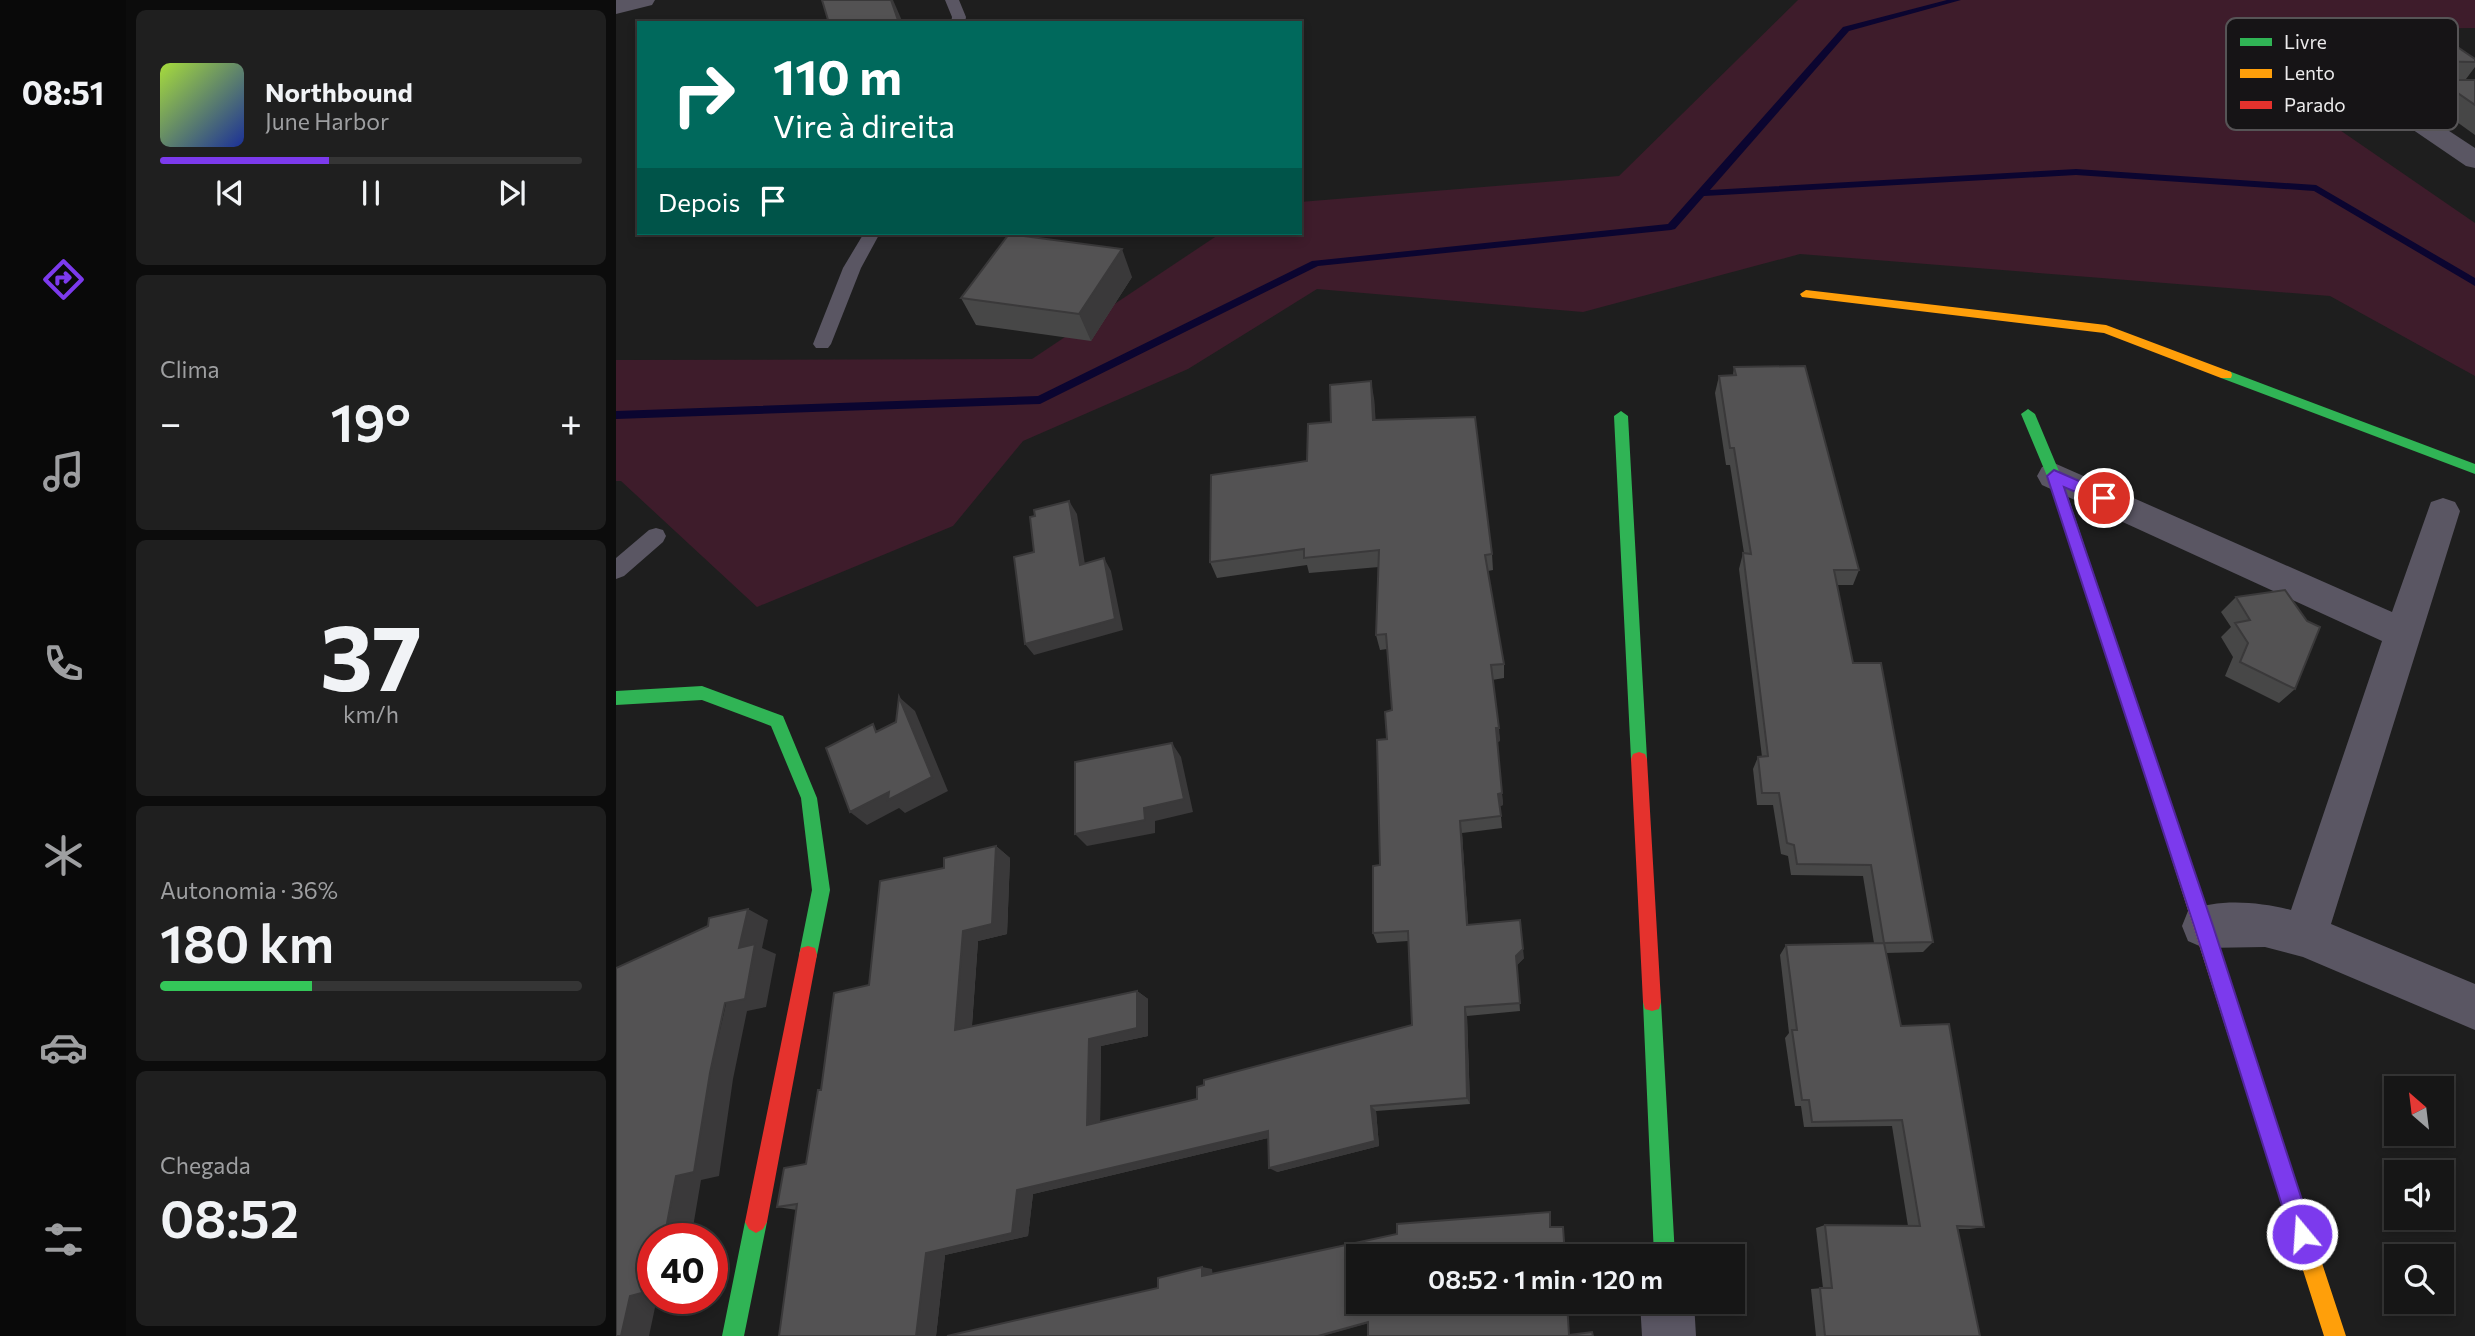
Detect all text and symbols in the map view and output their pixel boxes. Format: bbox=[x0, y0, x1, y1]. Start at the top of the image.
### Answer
legend bbox=[2226, 18, 2458, 130]
text: Livre bbox=[2284, 30, 2327, 53]
text: 110 m bbox=[773, 45, 902, 105]
icon: right bbox=[658, 49, 749, 140]
text: Lento bbox=[2284, 61, 2335, 84]
text: 08:51 bbox=[22, 72, 104, 112]
text: Northbound bbox=[265, 76, 413, 107]
text: Parado bbox=[2284, 93, 2346, 116]
text: Vire à direita bbox=[773, 105, 955, 145]
text: June Harbor bbox=[265, 107, 389, 135]
icon: previous bbox=[211, 174, 249, 212]
icon: pause bbox=[352, 174, 390, 212]
icon: next bbox=[493, 174, 531, 212]
icon: arrive bbox=[754, 182, 792, 220]
text: Depois bbox=[658, 186, 740, 217]
icon: directions bbox=[39, 255, 88, 304]
text: Clima bbox=[160, 355, 220, 383]
text: 19° bbox=[330, 389, 411, 453]
text: − bbox=[160, 398, 182, 445]
text: + bbox=[560, 398, 582, 445]
icon: music bbox=[39, 447, 88, 496]
pin bbox=[2074, 468, 2134, 528]
icon: arrive bbox=[2085, 479, 2123, 517]
text: 37 bbox=[320, 598, 422, 710]
icon: phone bbox=[39, 639, 88, 688]
text: km/h bbox=[343, 700, 399, 728]
icon: climate bbox=[39, 831, 88, 880]
text: Autonomia · 36% bbox=[160, 876, 338, 904]
text: 180 km bbox=[160, 910, 334, 974]
icon: car bbox=[39, 1023, 88, 1072]
north arrow bbox=[2384, 1076, 2454, 1146]
map controls bbox=[2384, 1076, 2454, 1314]
text: Chegada bbox=[160, 1151, 251, 1179]
button: sound bbox=[2384, 1160, 2454, 1230]
text: 08:52 bbox=[160, 1185, 299, 1249]
position arrow bbox=[2265, 1197, 2339, 1271]
icon: filters bbox=[39, 1215, 88, 1264]
speed limit sign: 40 bbox=[637, 1223, 728, 1314]
button: search bbox=[2384, 1244, 2454, 1314]
text: 08:52 · 1 min · 120 m bbox=[1428, 1263, 1663, 1294]

